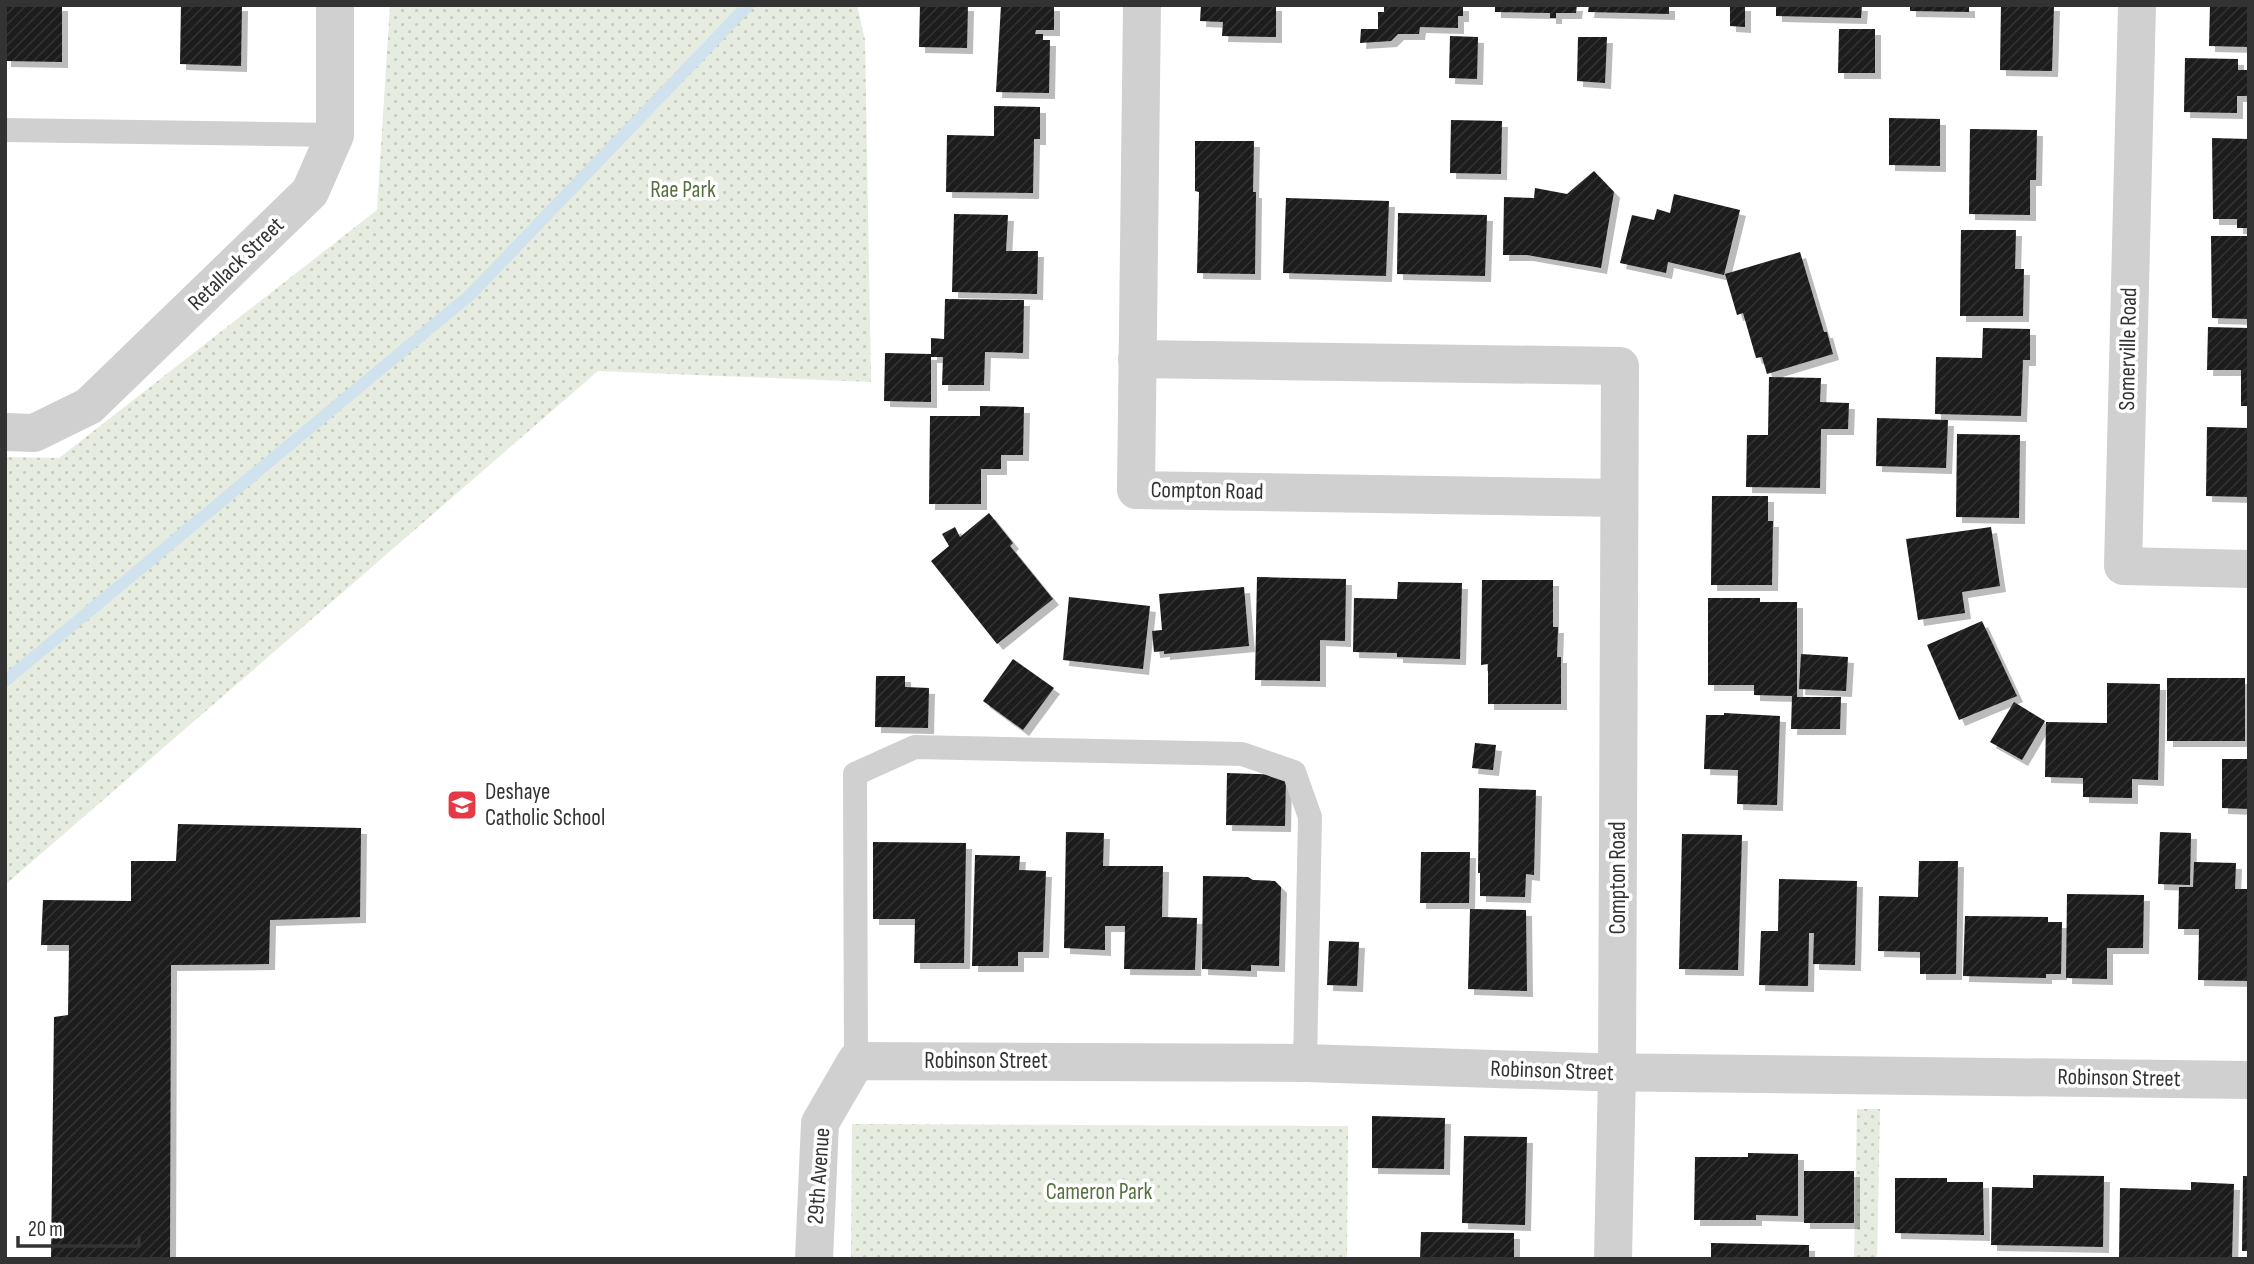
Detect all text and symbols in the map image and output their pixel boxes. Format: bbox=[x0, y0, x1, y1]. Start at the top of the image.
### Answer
park label: Rae Park bbox=[650, 176, 716, 204]
street label: Retallack Street bbox=[182, 211, 290, 317]
street label: Somerville Road bbox=[2113, 287, 2143, 411]
street label: Compton Road bbox=[1150, 476, 1264, 506]
place label: Deshaye Catholic School bbox=[485, 778, 605, 832]
school or university icon: Deshaye Catholic School bbox=[445, 788, 479, 822]
street label: Compton Road bbox=[1604, 822, 1632, 934]
street label: Robinson Street bbox=[924, 1047, 1048, 1075]
street label: Robinson Street bbox=[1490, 1055, 1614, 1087]
street label: Robinson Street bbox=[2057, 1063, 2181, 1093]
street label: 29th Avenue bbox=[802, 1127, 836, 1225]
park label: Cameron Park bbox=[1046, 1178, 1152, 1206]
scale bar bbox=[18, 1204, 138, 1248]
text: 20 m bbox=[28, 1217, 63, 1242]

